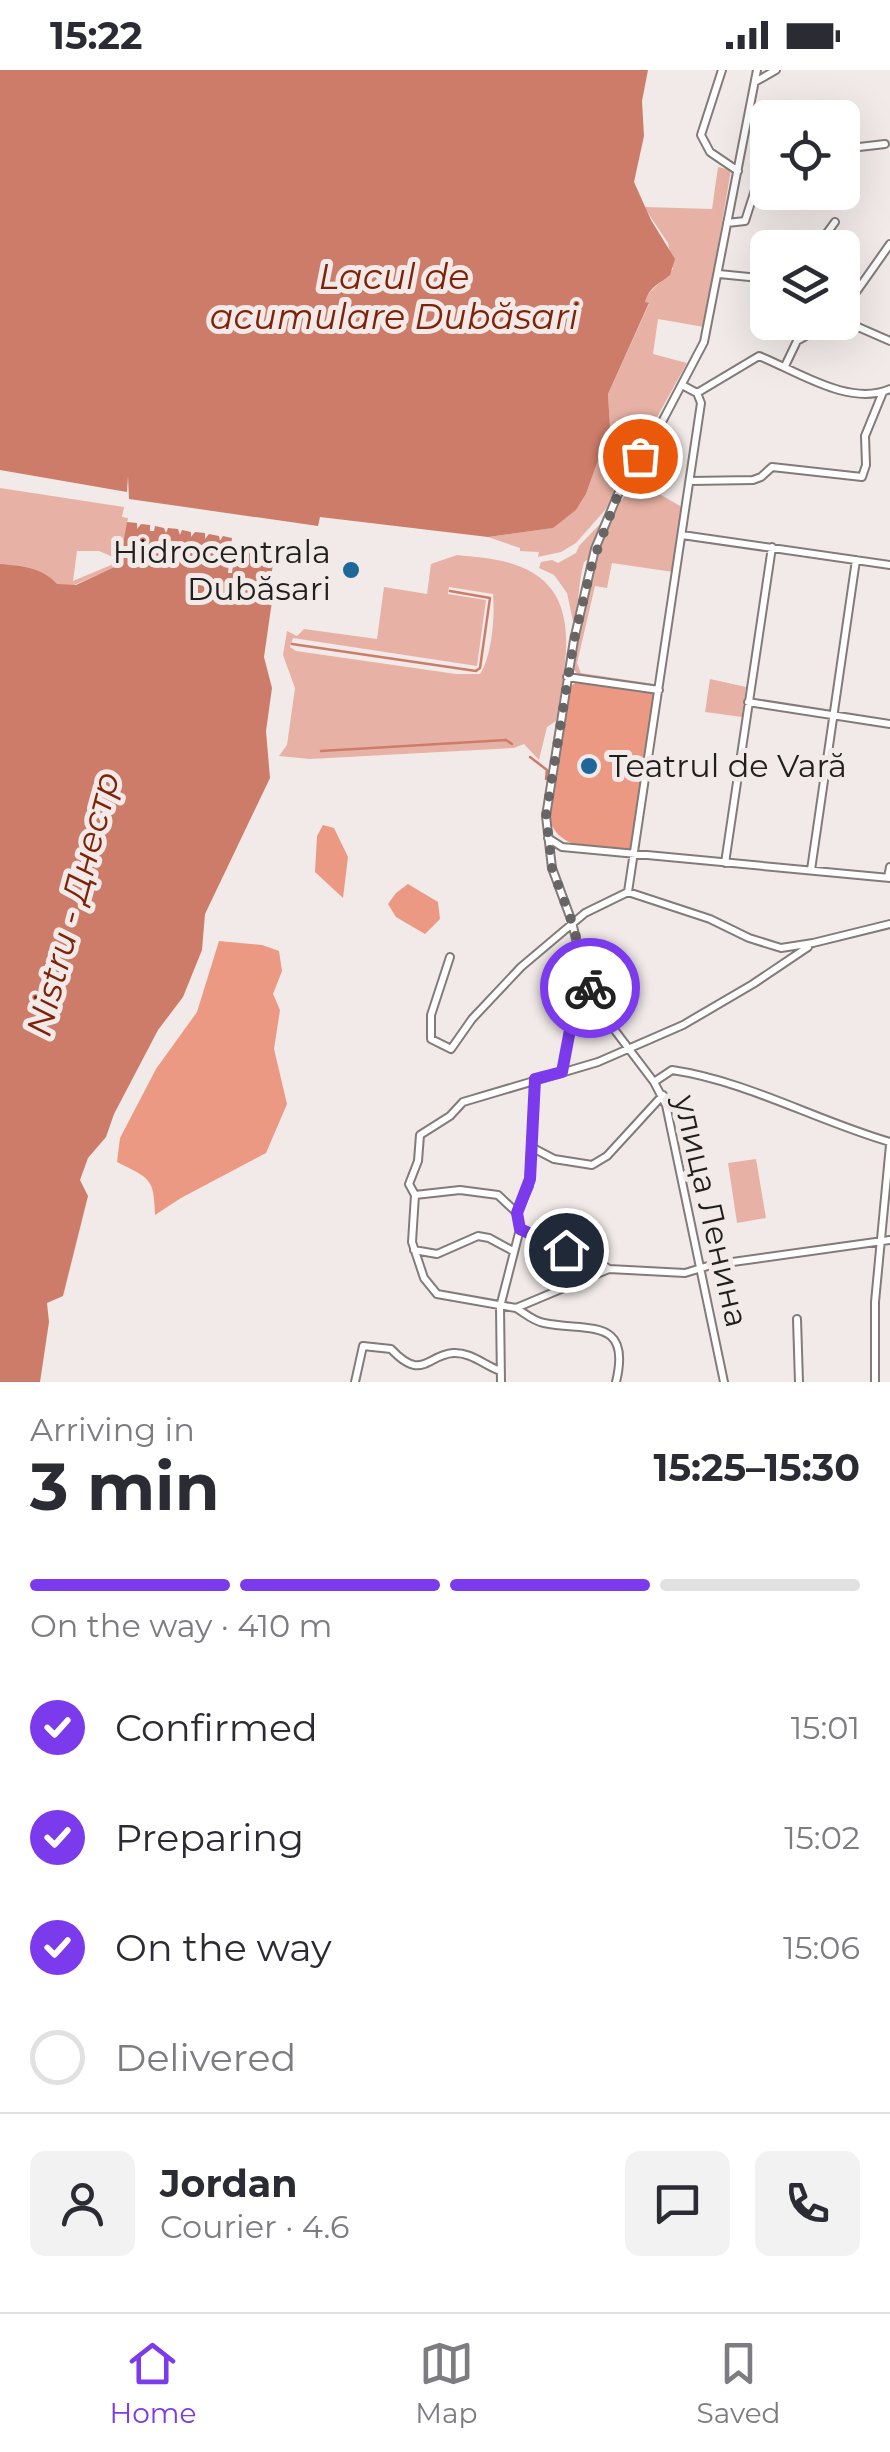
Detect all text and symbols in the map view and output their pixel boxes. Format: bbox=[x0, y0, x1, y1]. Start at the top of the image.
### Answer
text: 15:22 bbox=[50, 12, 142, 59]
map controls bbox=[750, 100, 860, 340]
button: locate bbox=[750, 100, 860, 210]
button: layers bbox=[750, 230, 860, 340]
water label: Lacul de acumulare Dubăsari bbox=[210, 255, 579, 338]
pin bbox=[598, 414, 683, 499]
icon: bag bbox=[613, 429, 668, 484]
place label: Hidrocentrala Dubăsari bbox=[113, 532, 331, 608]
marker: Hidrocentrala Dubăsari bbox=[340, 559, 362, 581]
place label: Teatrul de Vară bbox=[609, 746, 847, 785]
marker: Teatrul de Vară bbox=[578, 755, 600, 777]
water label: Nistru - Днестр bbox=[17, 767, 129, 1041]
courier bbox=[540, 938, 640, 1038]
icon: bike bbox=[563, 961, 618, 1016]
street label: улица Ленина bbox=[666, 1090, 757, 1331]
pin bbox=[524, 1208, 609, 1293]
icon: home bbox=[539, 1223, 594, 1278]
text: Arriving in bbox=[30, 1410, 195, 1449]
text: 15:25–15:30 bbox=[654, 1444, 860, 1491]
text: 3 min bbox=[30, 1447, 220, 1526]
text: On the way · 410 m bbox=[30, 1606, 333, 1645]
icon: check bbox=[30, 1700, 85, 1755]
text: Confirmed bbox=[115, 1704, 318, 1751]
text: 15:01 bbox=[791, 1708, 860, 1747]
icon: check bbox=[30, 1810, 85, 1865]
text: Preparing bbox=[115, 1814, 304, 1861]
text: 15:02 bbox=[784, 1818, 860, 1857]
icon: check bbox=[30, 1920, 85, 1975]
text: On the way bbox=[115, 1924, 332, 1971]
text: 15:06 bbox=[783, 1928, 860, 1967]
text: Delivered bbox=[115, 2034, 296, 2081]
button: person bbox=[30, 2151, 135, 2256]
button: chat bbox=[625, 2151, 730, 2256]
button: phone bbox=[755, 2151, 860, 2256]
text: Jordan bbox=[160, 2160, 298, 2207]
text: Courier · 4.6 bbox=[160, 2207, 349, 2246]
tab: Home bbox=[109, 2336, 196, 2430]
tab: Map bbox=[415, 2336, 478, 2430]
tab: Saved bbox=[696, 2336, 781, 2430]

